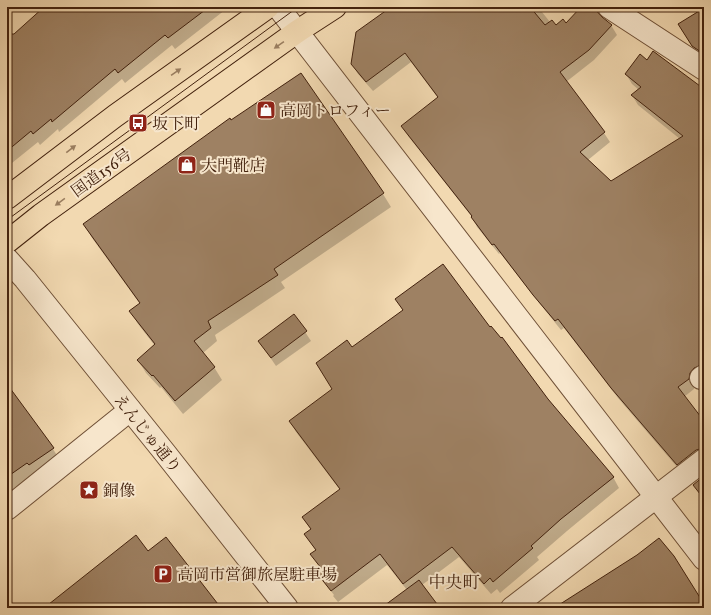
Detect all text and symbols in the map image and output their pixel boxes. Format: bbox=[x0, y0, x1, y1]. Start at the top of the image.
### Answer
one-way arrow bbox=[274, 41, 285, 49]
one-way arrow bbox=[171, 68, 181, 76]
shop icon: 高岡トロフィー bbox=[255, 99, 277, 121]
place label: 高岡トロフィー bbox=[280, 101, 391, 120]
bus stop icon: 坂下町 bbox=[127, 112, 149, 134]
place label: 坂下町 bbox=[152, 114, 200, 133]
street label: 国道156号 bbox=[67, 144, 135, 201]
one-way arrow bbox=[66, 145, 77, 153]
shop icon: 大門靴店 bbox=[176, 154, 198, 176]
place label: 大門靴店 bbox=[201, 156, 265, 175]
one-way arrow bbox=[54, 198, 65, 206]
street label: えんじゅ通り bbox=[110, 390, 185, 477]
place icon: 銅像 bbox=[78, 479, 100, 501]
place label: 銅像 bbox=[103, 481, 135, 500]
parking icon: 高岡市営御旅屋駐車場 bbox=[152, 563, 174, 585]
place label: 高岡市営御旅屋駐車場 bbox=[177, 565, 337, 584]
district label: 中央町 bbox=[429, 572, 480, 593]

